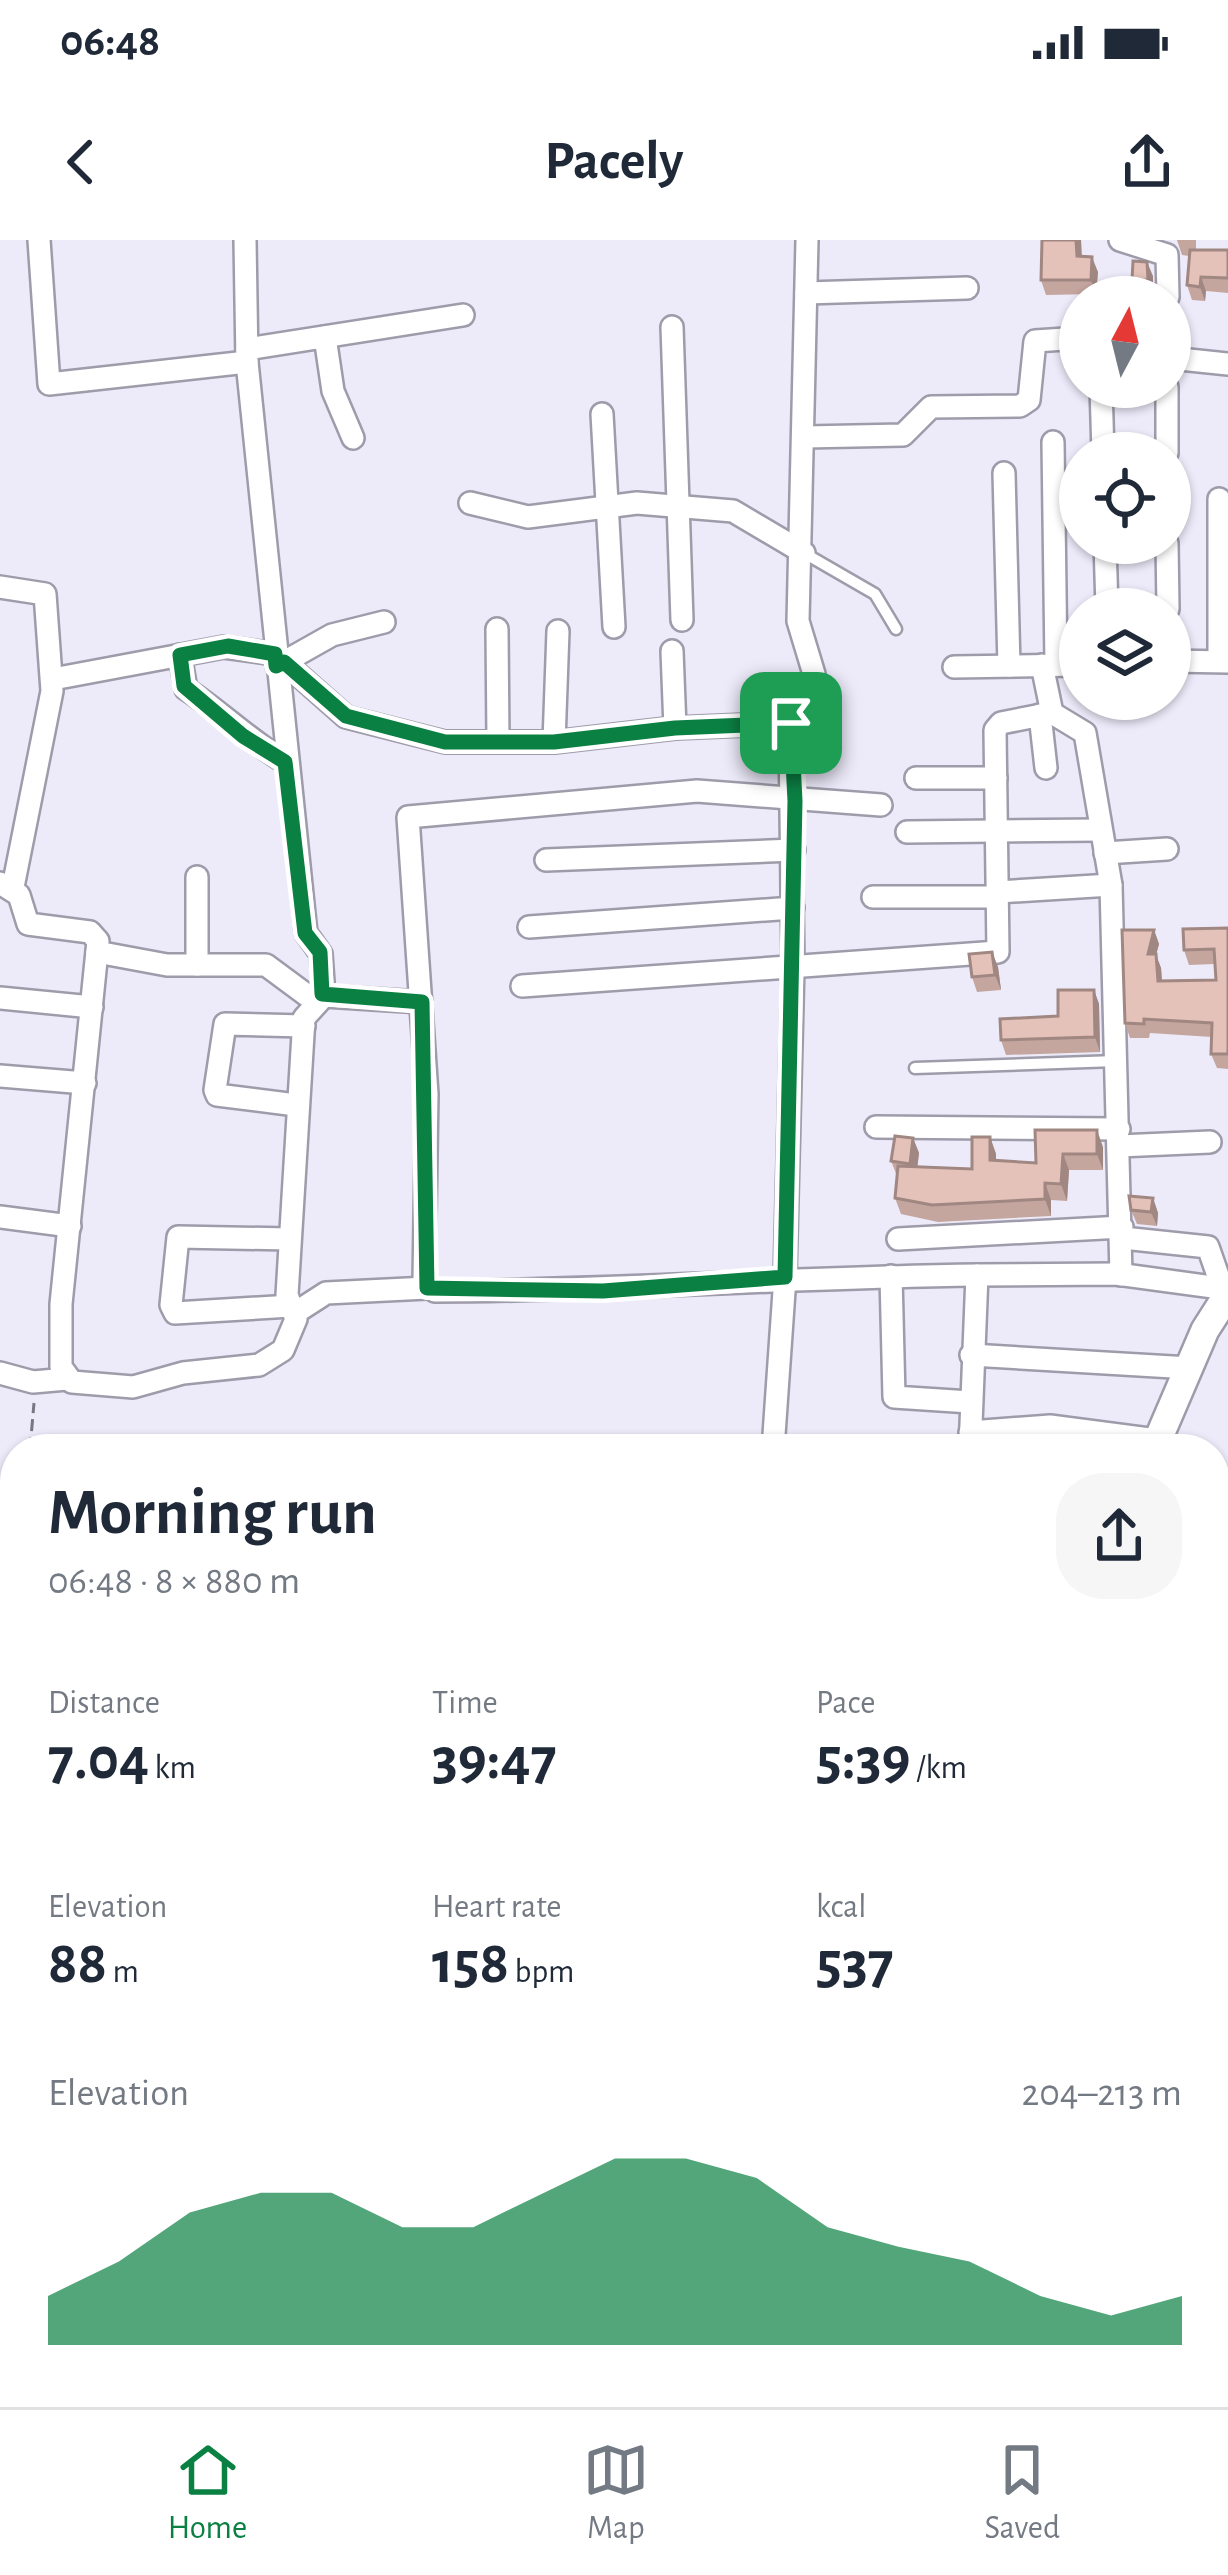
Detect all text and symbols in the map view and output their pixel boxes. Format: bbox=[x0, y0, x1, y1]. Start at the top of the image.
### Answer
text: 06:48 bbox=[60, 19, 160, 64]
icon: back bbox=[48, 129, 114, 195]
icon: share bbox=[1114, 129, 1180, 195]
text: Pacely bbox=[545, 135, 684, 189]
north arrow bbox=[1059, 276, 1191, 408]
map controls bbox=[1059, 276, 1191, 720]
button: locate bbox=[1059, 432, 1191, 564]
button: layers bbox=[1059, 588, 1191, 720]
pin bbox=[740, 672, 842, 774]
icon: arrive bbox=[758, 690, 824, 756]
button: share bbox=[1056, 1473, 1182, 1599]
text: Morning run bbox=[48, 1480, 377, 1546]
text: 06:48 · 8 × 880 m bbox=[48, 1562, 300, 1601]
text: Distance bbox=[48, 1687, 160, 1720]
text: Time bbox=[432, 1687, 498, 1720]
text: Pace bbox=[816, 1687, 875, 1720]
text: 7.04 bbox=[48, 1730, 149, 1790]
text: 39:47 bbox=[432, 1730, 557, 1790]
text: 5:39 bbox=[816, 1730, 911, 1790]
text: km bbox=[149, 1752, 196, 1785]
text: /km bbox=[911, 1752, 967, 1785]
text: Elevation bbox=[48, 1891, 167, 1924]
text: Heart rate bbox=[432, 1891, 562, 1924]
text: kcal bbox=[816, 1891, 866, 1924]
text: 88 bbox=[48, 1934, 107, 1994]
text: 158 bbox=[432, 1934, 509, 1994]
text: 537 bbox=[816, 1934, 894, 1994]
text: m bbox=[107, 1956, 139, 1989]
text: bpm bbox=[509, 1956, 574, 1989]
text: Elevation bbox=[48, 2074, 189, 2113]
text: 204–213 m bbox=[1021, 2074, 1182, 2113]
tab: Home bbox=[168, 2437, 247, 2549]
tab: Map bbox=[583, 2437, 649, 2549]
tab: Saved bbox=[985, 2437, 1060, 2549]

